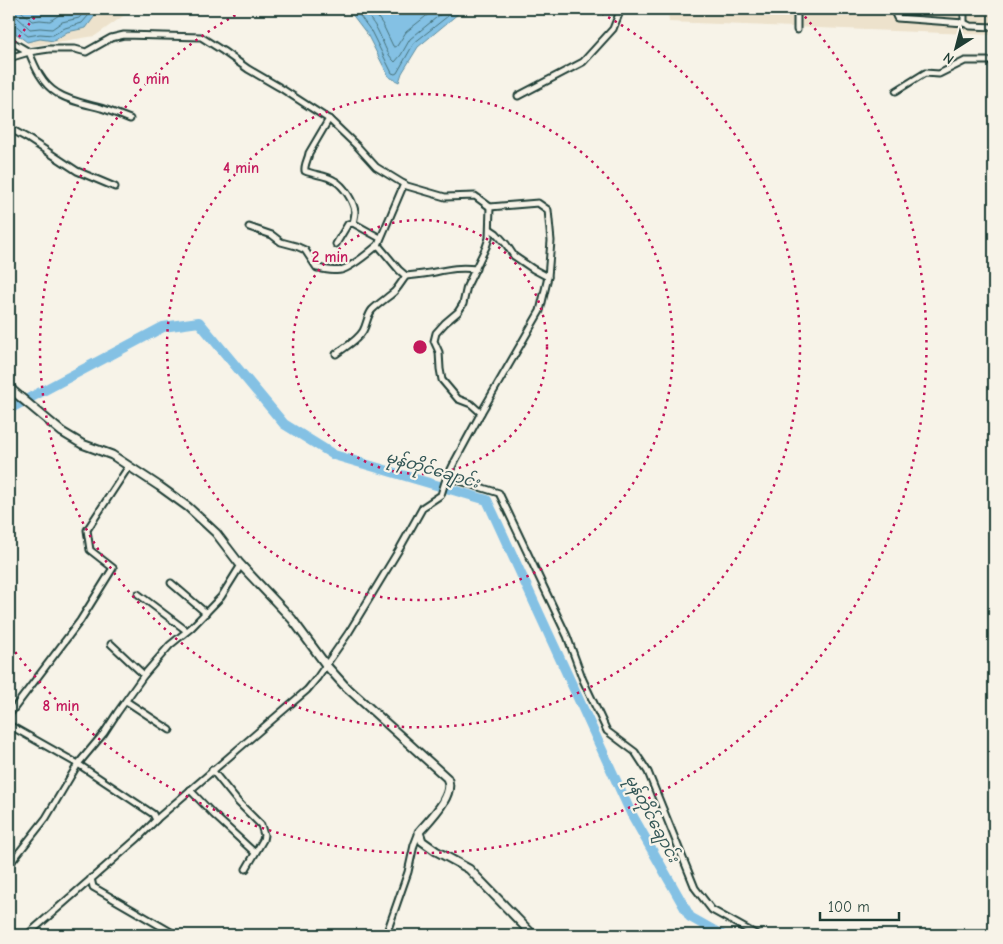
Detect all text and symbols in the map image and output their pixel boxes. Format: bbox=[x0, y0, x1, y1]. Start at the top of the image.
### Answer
north arrow bbox=[930, 22, 980, 72]
text: N bbox=[940, 49, 957, 68]
text: 6 min bbox=[133, 70, 169, 88]
text: 4 min bbox=[223, 159, 259, 177]
text: 2 min bbox=[312, 248, 348, 266]
centre of rings bbox=[411, 338, 429, 356]
water label: မုန်တိုင်ချောင်း bbox=[383, 445, 484, 496]
text: 8 min bbox=[43, 697, 79, 715]
water label: မုန်တိုင်ချောင်း bbox=[618, 770, 686, 868]
scale bar bbox=[820, 889, 899, 921]
text: 100 m bbox=[828, 898, 870, 916]

